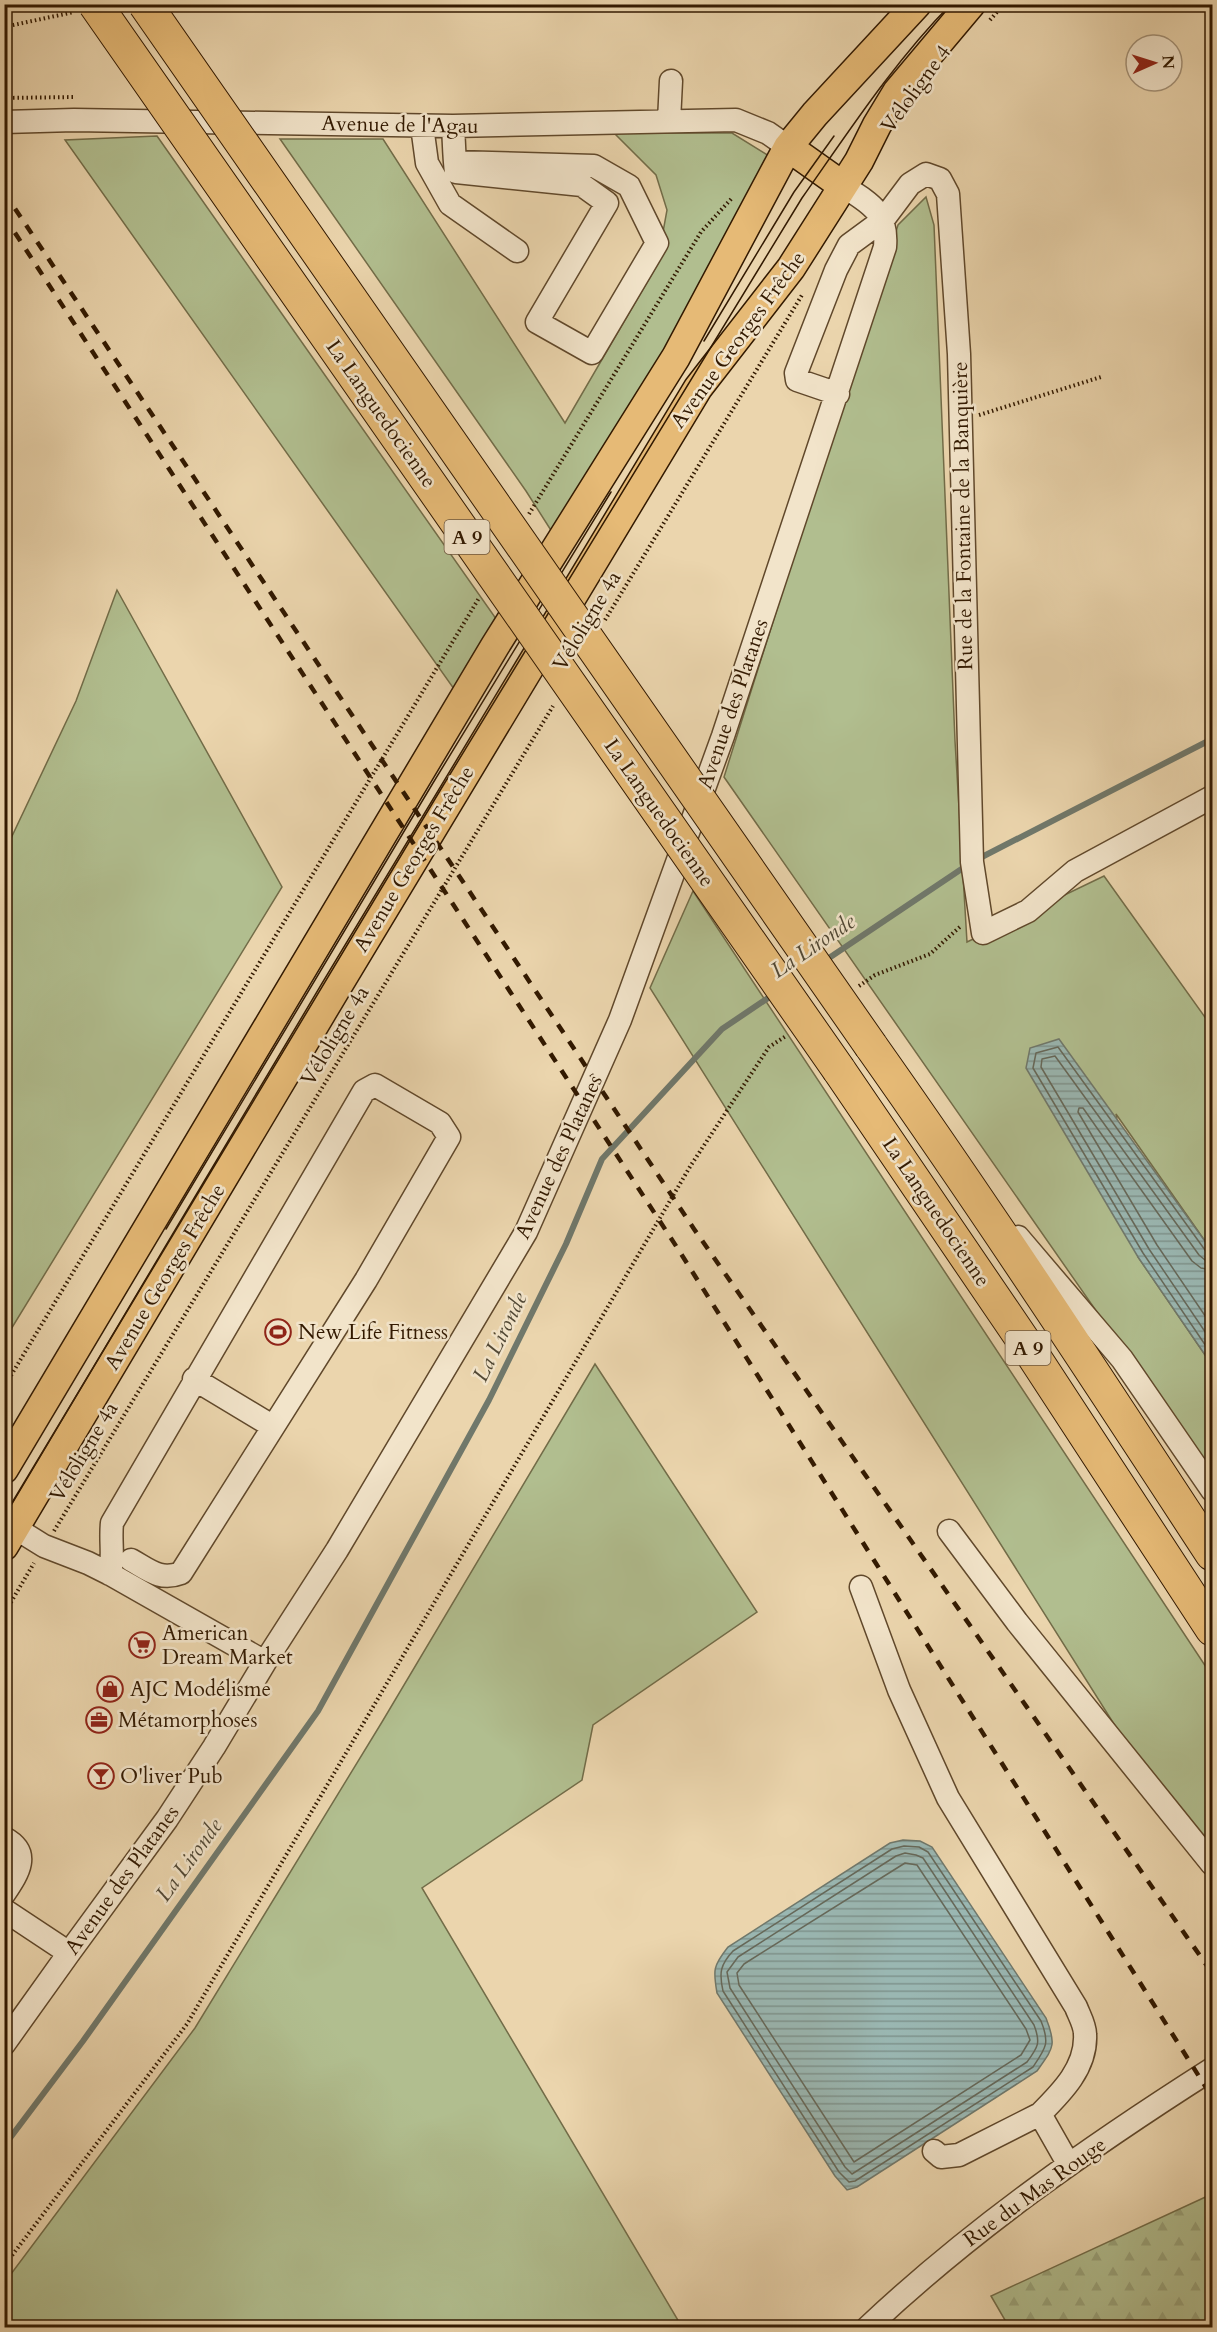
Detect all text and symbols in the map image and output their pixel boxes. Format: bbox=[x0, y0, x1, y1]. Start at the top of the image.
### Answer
north arrow bbox=[1124, 33, 1184, 93]
street label: Véloligne 4 bbox=[874, 39, 958, 139]
text: N bbox=[1157, 55, 1179, 70]
street label: Avenue de l'Agau bbox=[321, 109, 479, 141]
street label: Avenue Georges Frêche bbox=[664, 245, 812, 435]
street label: La Languedocienne bbox=[319, 334, 443, 494]
street label: Rue de la Fontaine de la Banquière bbox=[946, 361, 980, 671]
road number: A 9 bbox=[444, 520, 490, 554]
street label: Véloligne 4a bbox=[546, 566, 628, 676]
street label: Avenue des Platanes bbox=[690, 615, 776, 793]
street label: La Languedocienne bbox=[597, 733, 721, 893]
street label: Avenue Georges Frêche bbox=[347, 760, 481, 958]
water label: La Lironde bbox=[765, 906, 862, 985]
street label: Véloligne 4a bbox=[294, 981, 376, 1091]
street label: Avenue des Platanes bbox=[508, 1070, 610, 1244]
street label: La Languedocienne bbox=[875, 1131, 997, 1293]
street label: Avenue Georges Frêche bbox=[98, 1178, 232, 1376]
water label: La Lironde bbox=[465, 1287, 535, 1387]
sports icon: New Life Fitness bbox=[263, 1317, 293, 1347]
place label: New Life Fitness bbox=[298, 1318, 448, 1347]
road number: A 9 bbox=[1006, 1331, 1050, 1365]
street label: Véloligne 4a bbox=[43, 1397, 125, 1507]
place label: American Dream Market bbox=[162, 1619, 293, 1672]
supermarket icon: American Dream Market bbox=[127, 1630, 157, 1660]
shop icon: AJC Modélisme bbox=[95, 1674, 125, 1704]
place label: AJC Modélisme bbox=[130, 1675, 271, 1704]
office icon: Métamorphoses bbox=[84, 1705, 114, 1735]
place label: Métamorphoses bbox=[118, 1706, 257, 1735]
bar icon: O'liver Pub bbox=[86, 1761, 116, 1791]
place label: O'liver Pub bbox=[120, 1762, 223, 1791]
street label: Avenue des Platanes bbox=[58, 1799, 186, 1961]
water label: La Lironde bbox=[149, 1812, 230, 1908]
street label: Rue du Mas Rouge bbox=[958, 2130, 1112, 2254]

